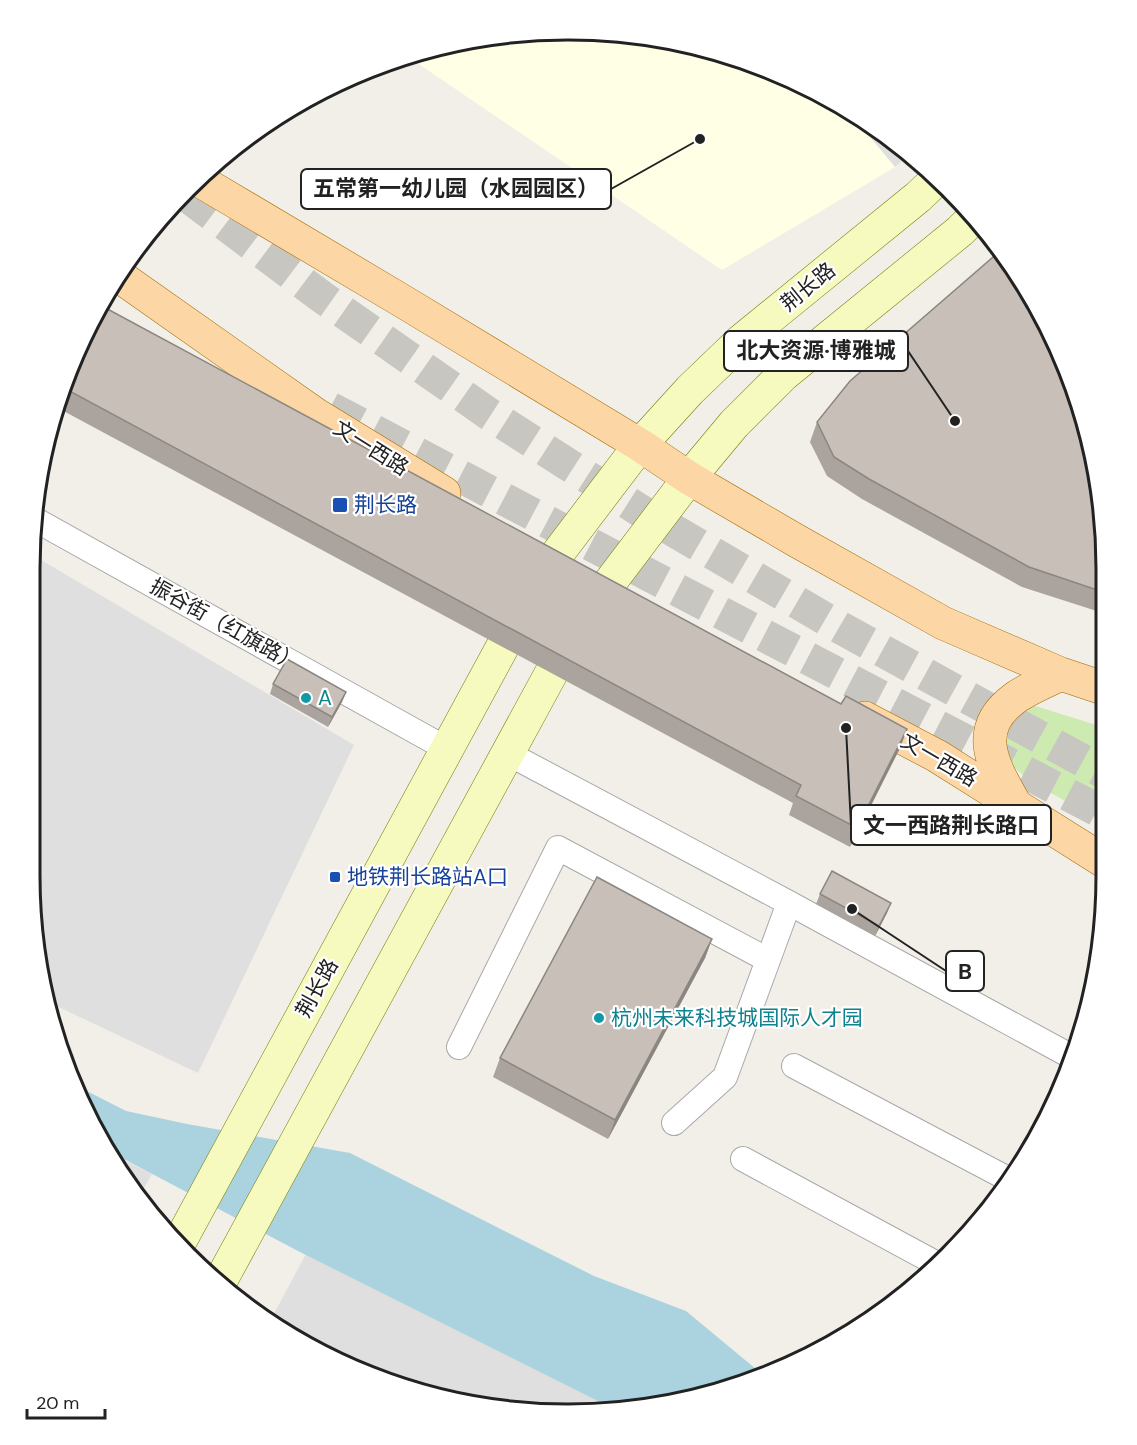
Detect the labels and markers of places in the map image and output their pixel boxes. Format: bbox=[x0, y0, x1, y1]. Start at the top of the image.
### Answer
callout: 五常第一幼儿园（水园园区） bbox=[301, 169, 611, 209]
callout: 北大资源·博雅城 bbox=[724, 331, 908, 371]
place label: 荆长路 bbox=[354, 491, 417, 519]
marker: 荆长路 bbox=[331, 496, 349, 514]
place label: A bbox=[318, 684, 332, 712]
marker: A bbox=[299, 691, 313, 705]
callout: 文一西路荆长路口 bbox=[851, 805, 1051, 845]
place label: 地铁荆长路站A口 bbox=[347, 863, 508, 891]
marker: 地铁荆长路站A口 bbox=[328, 870, 342, 884]
callout: B bbox=[946, 951, 984, 991]
place label: 杭州未来科技城国际人才园 bbox=[611, 1004, 863, 1032]
marker: 杭州未来科技城国际人才园 bbox=[592, 1011, 606, 1025]

